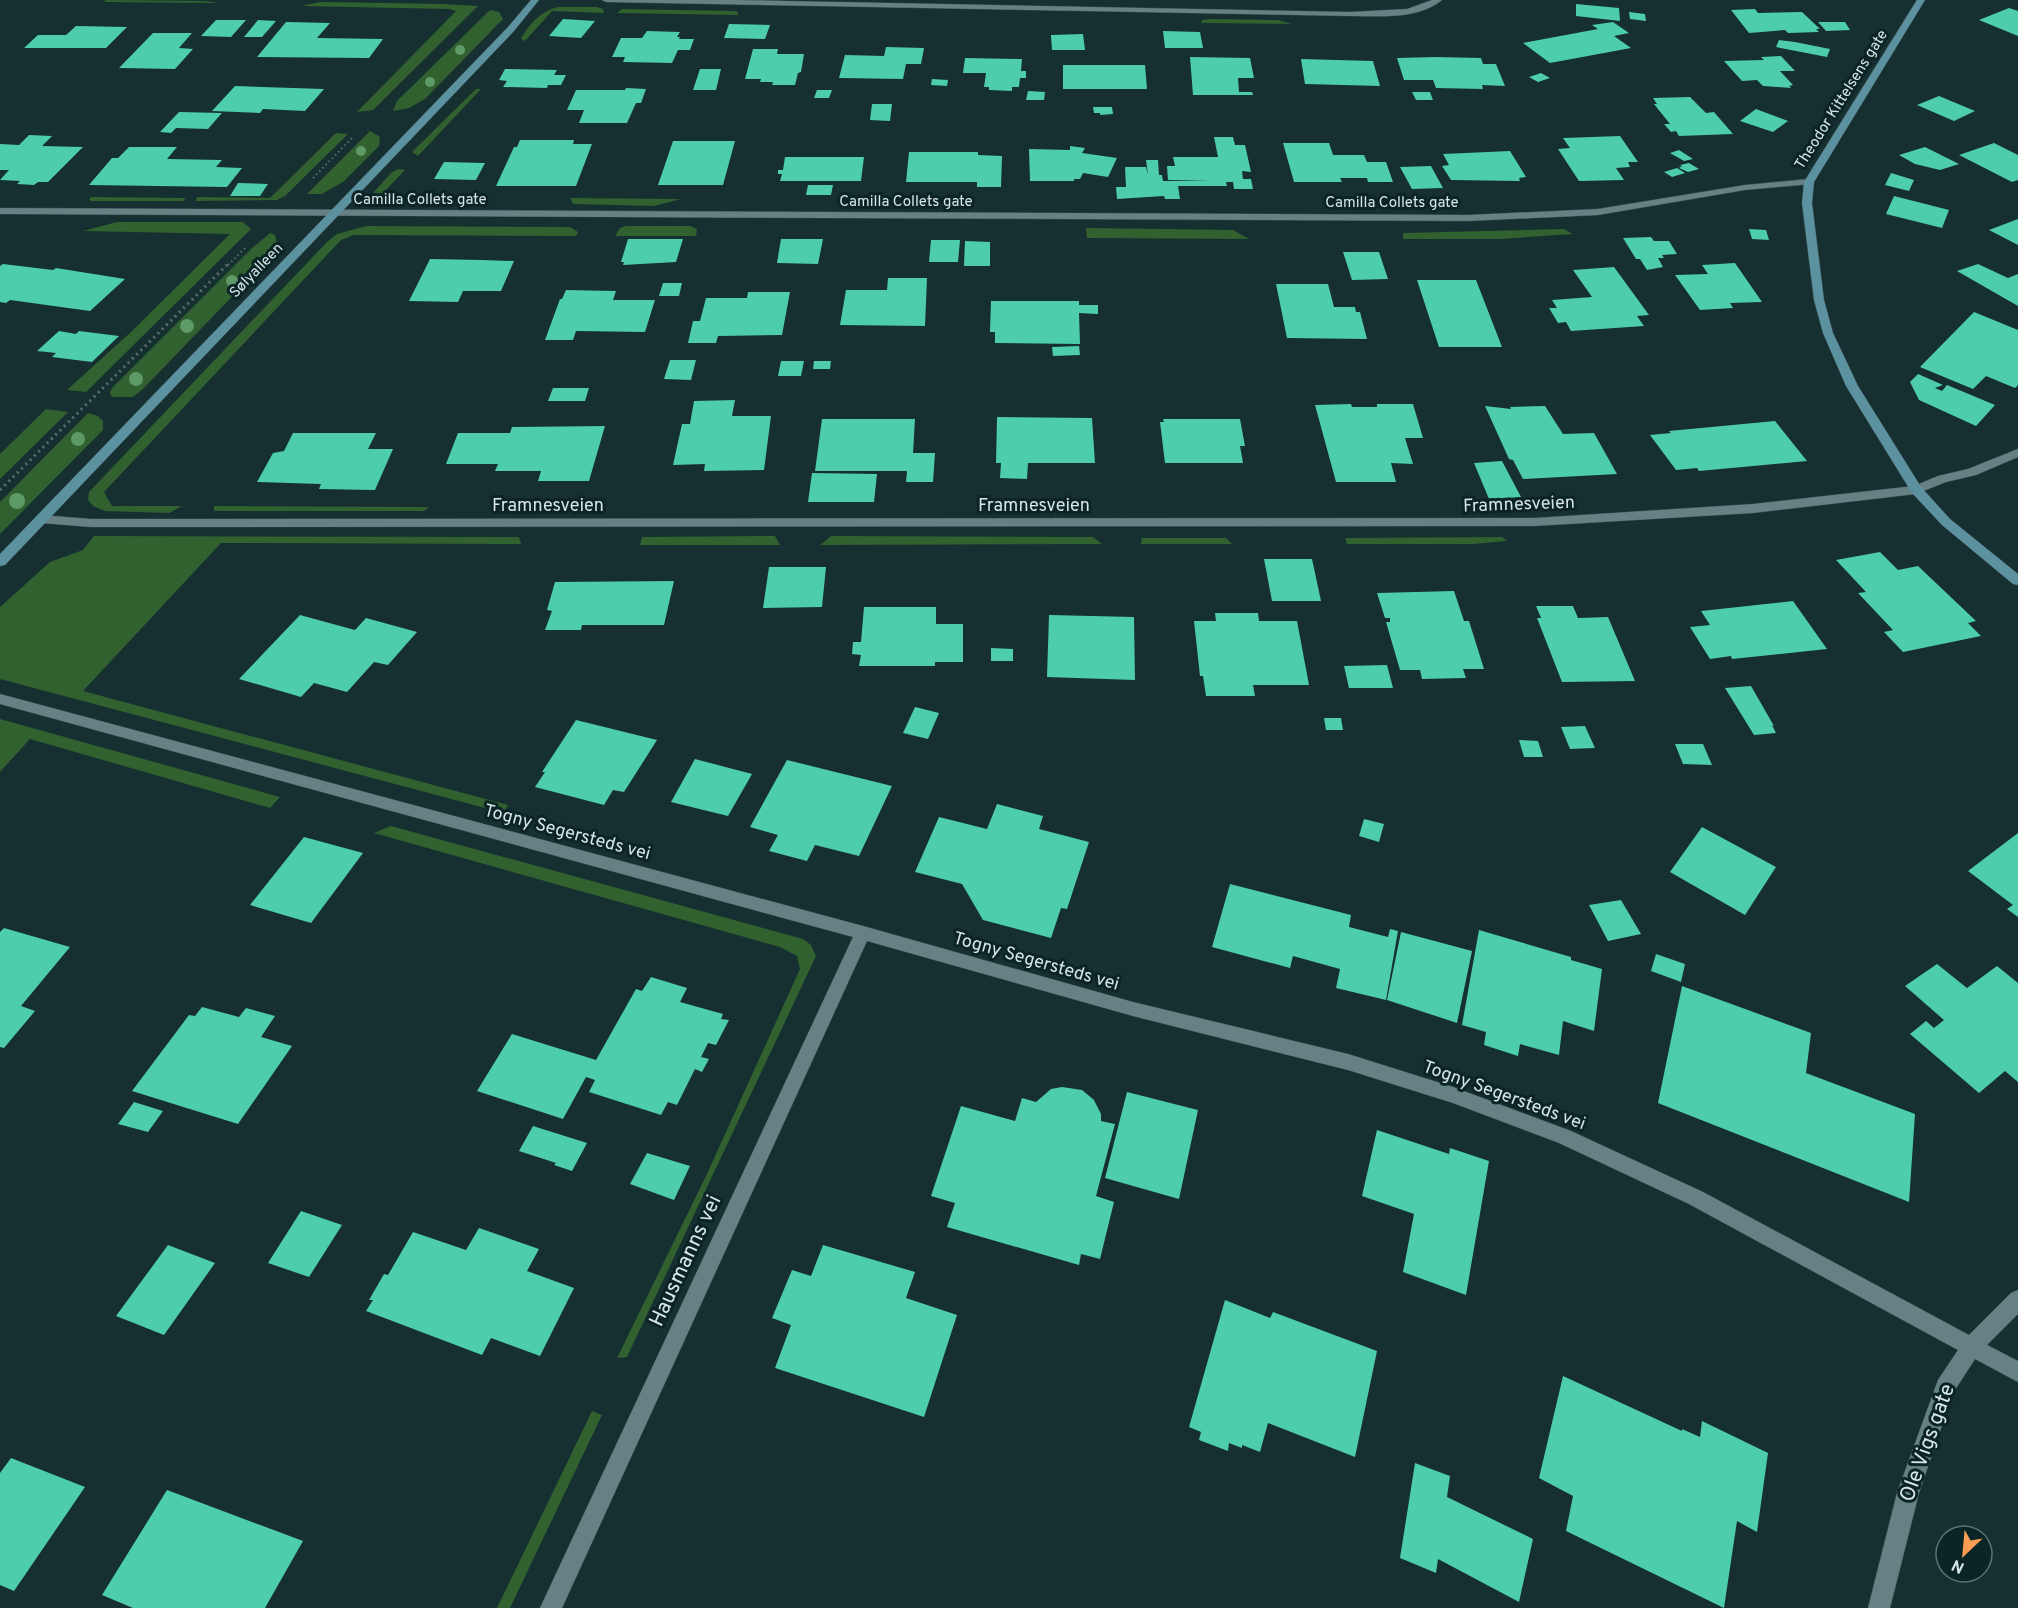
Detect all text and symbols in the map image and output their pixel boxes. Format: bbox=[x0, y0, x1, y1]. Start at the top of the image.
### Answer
street label: Theodor Kittelsens gate bbox=[1791, 27, 1893, 173]
street label: Camilla Collets gate bbox=[353, 191, 487, 210]
street label: Camilla Collets gate bbox=[839, 193, 973, 212]
street label: Camilla Collets gate bbox=[1325, 194, 1459, 213]
street label: Sølyalleen bbox=[226, 239, 288, 303]
street label: Framnesveien bbox=[1463, 492, 1575, 518]
street label: Framnesveien bbox=[492, 495, 604, 518]
street label: Framnesveien bbox=[978, 495, 1090, 518]
street label: Togny Segersteds vei bbox=[481, 800, 653, 866]
street label: Togny Segersteds vei bbox=[950, 927, 1122, 997]
street label: Togny Segersteds vei bbox=[1419, 1056, 1589, 1136]
street label: Hausmanns vei bbox=[644, 1191, 728, 1331]
street label: Ole Vigs gate bbox=[1894, 1380, 1962, 1506]
north arrow bbox=[1934, 1524, 1994, 1584]
text: N bbox=[1949, 1554, 1968, 1577]

